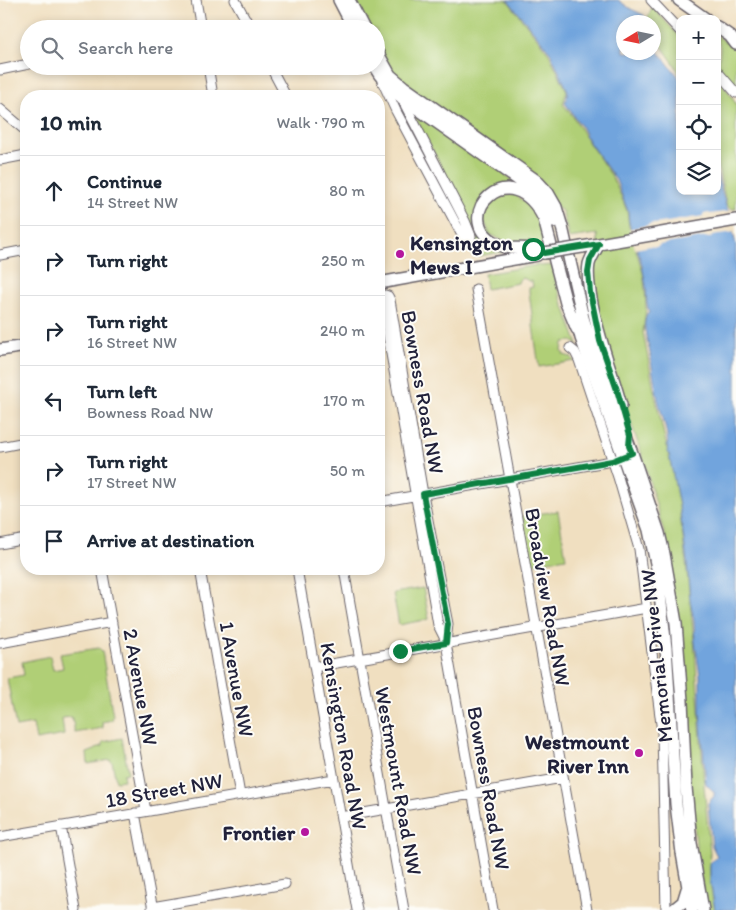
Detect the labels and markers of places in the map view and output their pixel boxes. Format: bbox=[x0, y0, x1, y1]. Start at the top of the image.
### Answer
place label: Kensington Mews I bbox=[410, 230, 513, 279]
marker: Kensington Mews I bbox=[394, 248, 406, 260]
place label: Westmount River Inn bbox=[525, 729, 629, 778]
marker: Westmount River Inn bbox=[633, 747, 645, 759]
place label: Frontier bbox=[222, 820, 296, 845]
marker: Frontier bbox=[299, 826, 311, 838]

